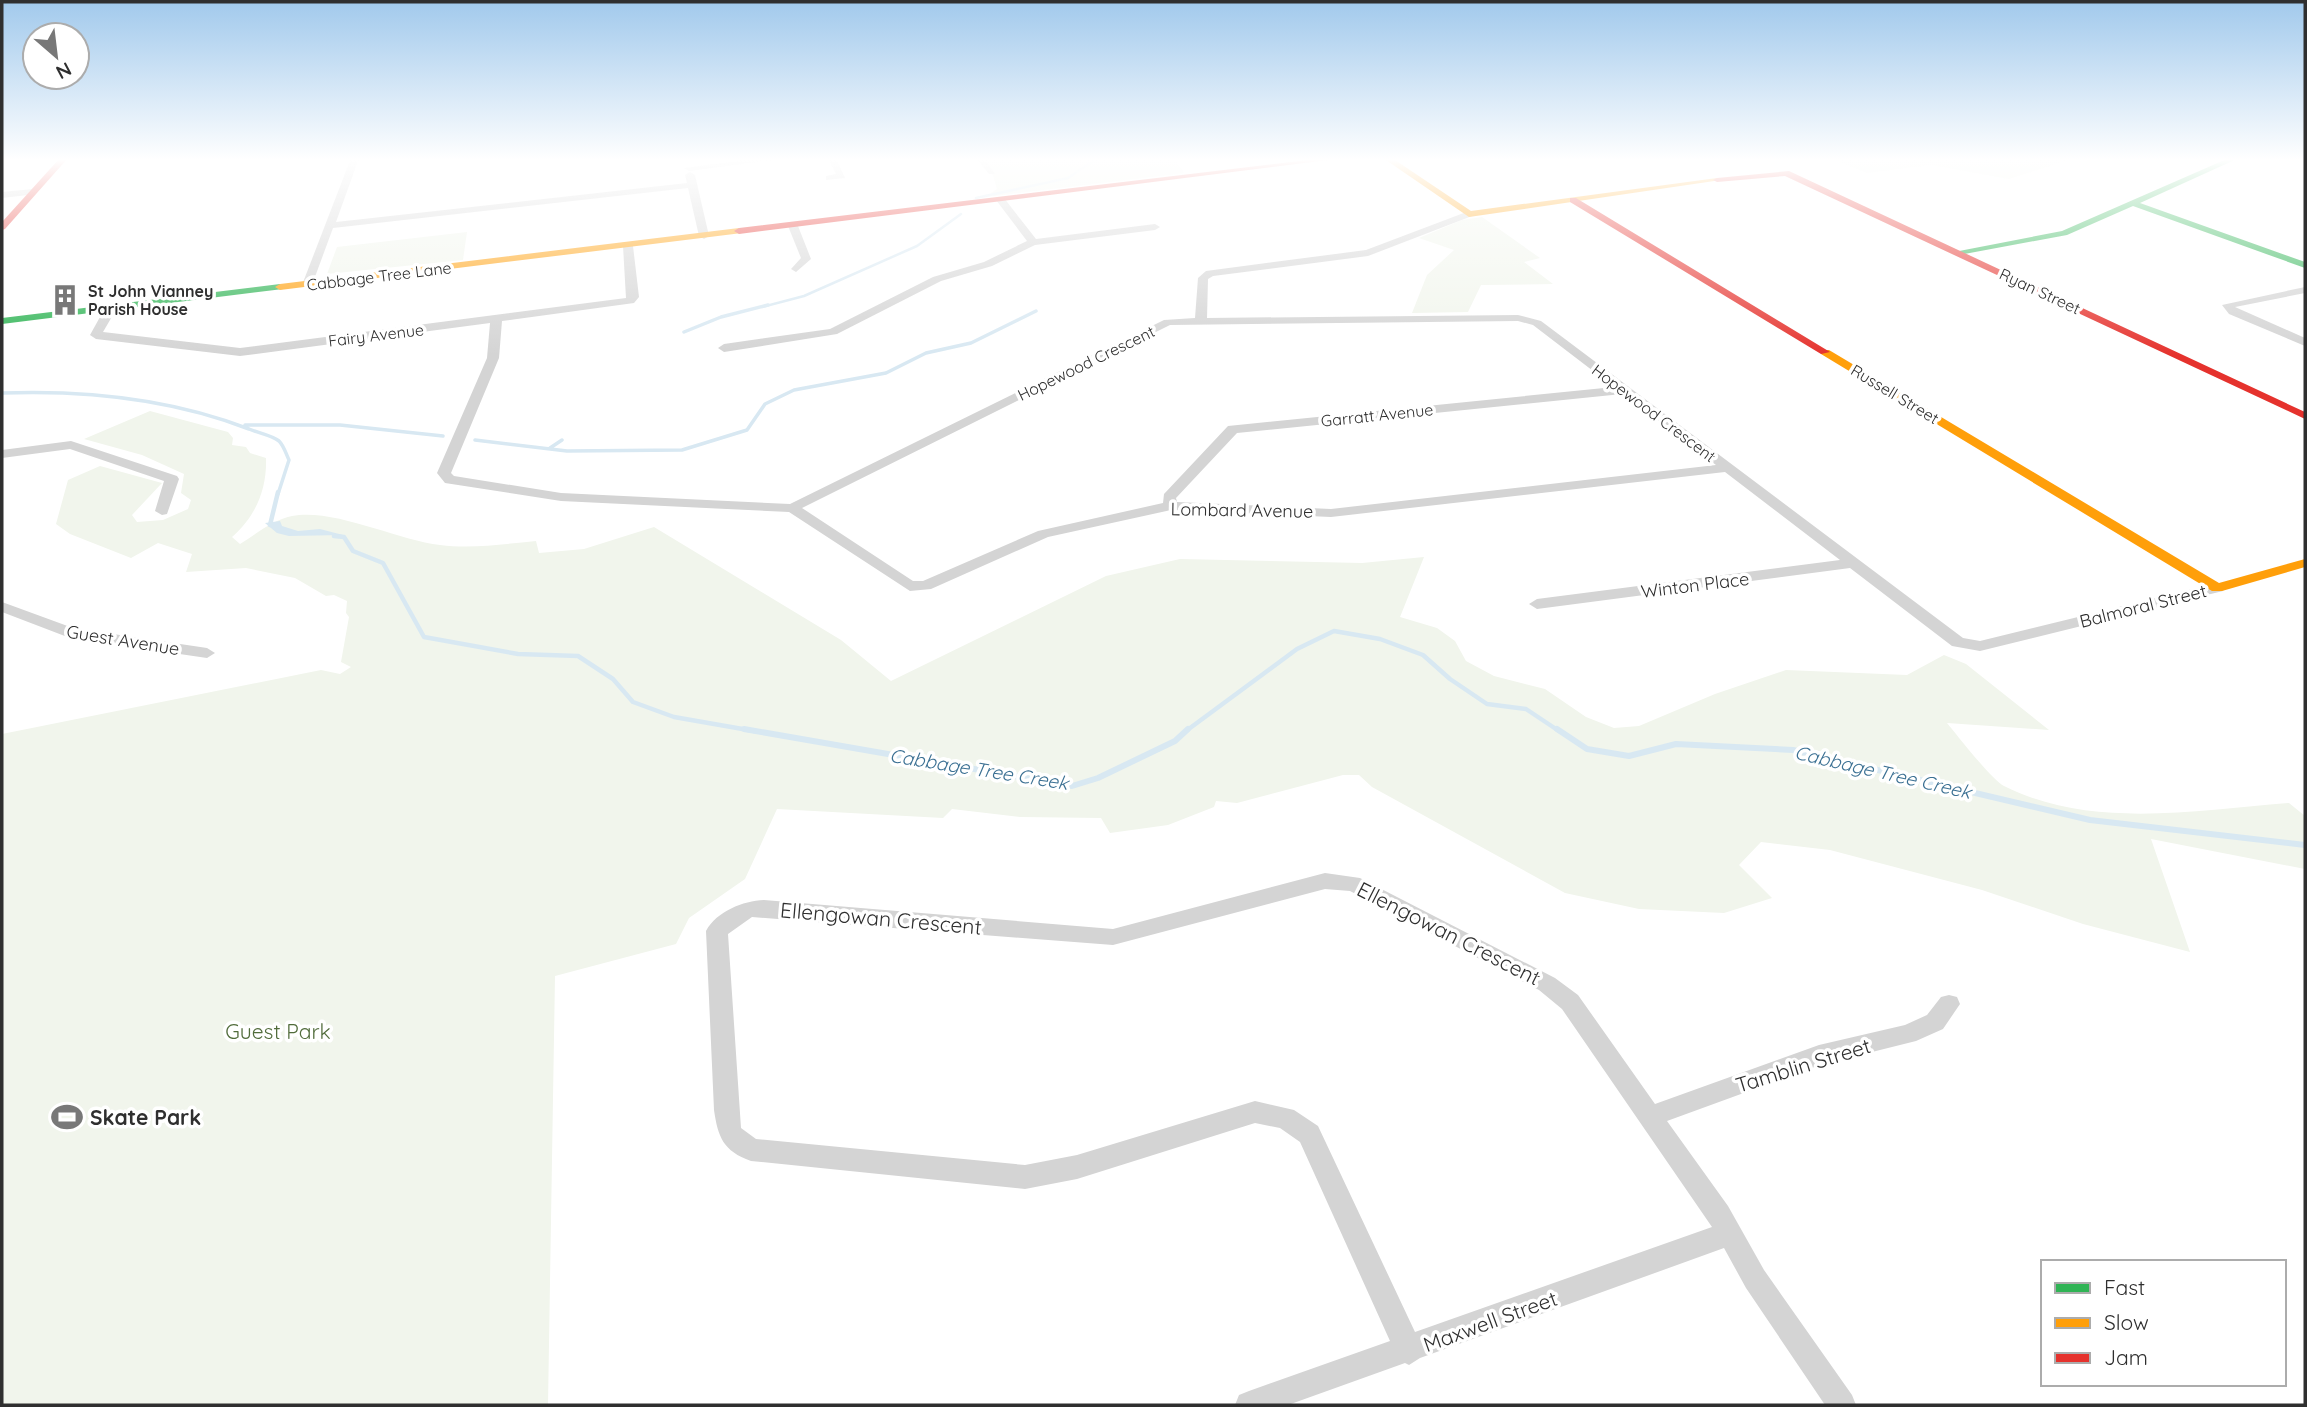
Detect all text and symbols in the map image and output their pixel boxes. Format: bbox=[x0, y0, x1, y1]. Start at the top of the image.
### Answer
north arrow bbox=[21, 21, 91, 91]
text: N bbox=[52, 57, 76, 85]
street label: Cabbage Tree Lane bbox=[305, 257, 453, 295]
street label: Ryan Street bbox=[1996, 264, 2084, 318]
place label: St John Vianney Parish House bbox=[88, 281, 213, 319]
building icon: St John Vianney Parish House bbox=[48, 283, 82, 317]
street label: Fairy Avenue bbox=[327, 319, 425, 351]
street label: Hopewood Crescent bbox=[1014, 321, 1158, 405]
street label: Hopewood Crescent bbox=[1588, 360, 1720, 466]
street label: Russell Street bbox=[1847, 360, 1943, 428]
street label: Garratt Avenue bbox=[1320, 399, 1434, 431]
street label: Lombard Avenue bbox=[1171, 497, 1313, 523]
street label: Winton Place bbox=[1639, 567, 1751, 603]
street label: Balmoral Street bbox=[2077, 579, 2209, 633]
street label: Guest Avenue bbox=[65, 620, 181, 660]
water label: Cabbage Tree Creek bbox=[1792, 740, 1976, 804]
water label: Cabbage Tree Creek bbox=[888, 743, 1072, 795]
street label: Ellengowan Crescent bbox=[1353, 876, 1545, 990]
street label: Ellengowan Crescent bbox=[779, 896, 983, 940]
park label: Guest Park bbox=[225, 1018, 331, 1044]
street label: Tamblin Street bbox=[1732, 1032, 1874, 1098]
sports icon: Skate Park bbox=[50, 1100, 84, 1134]
place label: Skate Park bbox=[90, 1104, 201, 1130]
legend bbox=[2041, 1260, 2286, 1386]
text: Fast bbox=[2104, 1274, 2145, 1300]
street label: Maxwell Street bbox=[1419, 1285, 1561, 1357]
text: Slow bbox=[2104, 1309, 2149, 1335]
text: Jam bbox=[2104, 1344, 2148, 1370]

